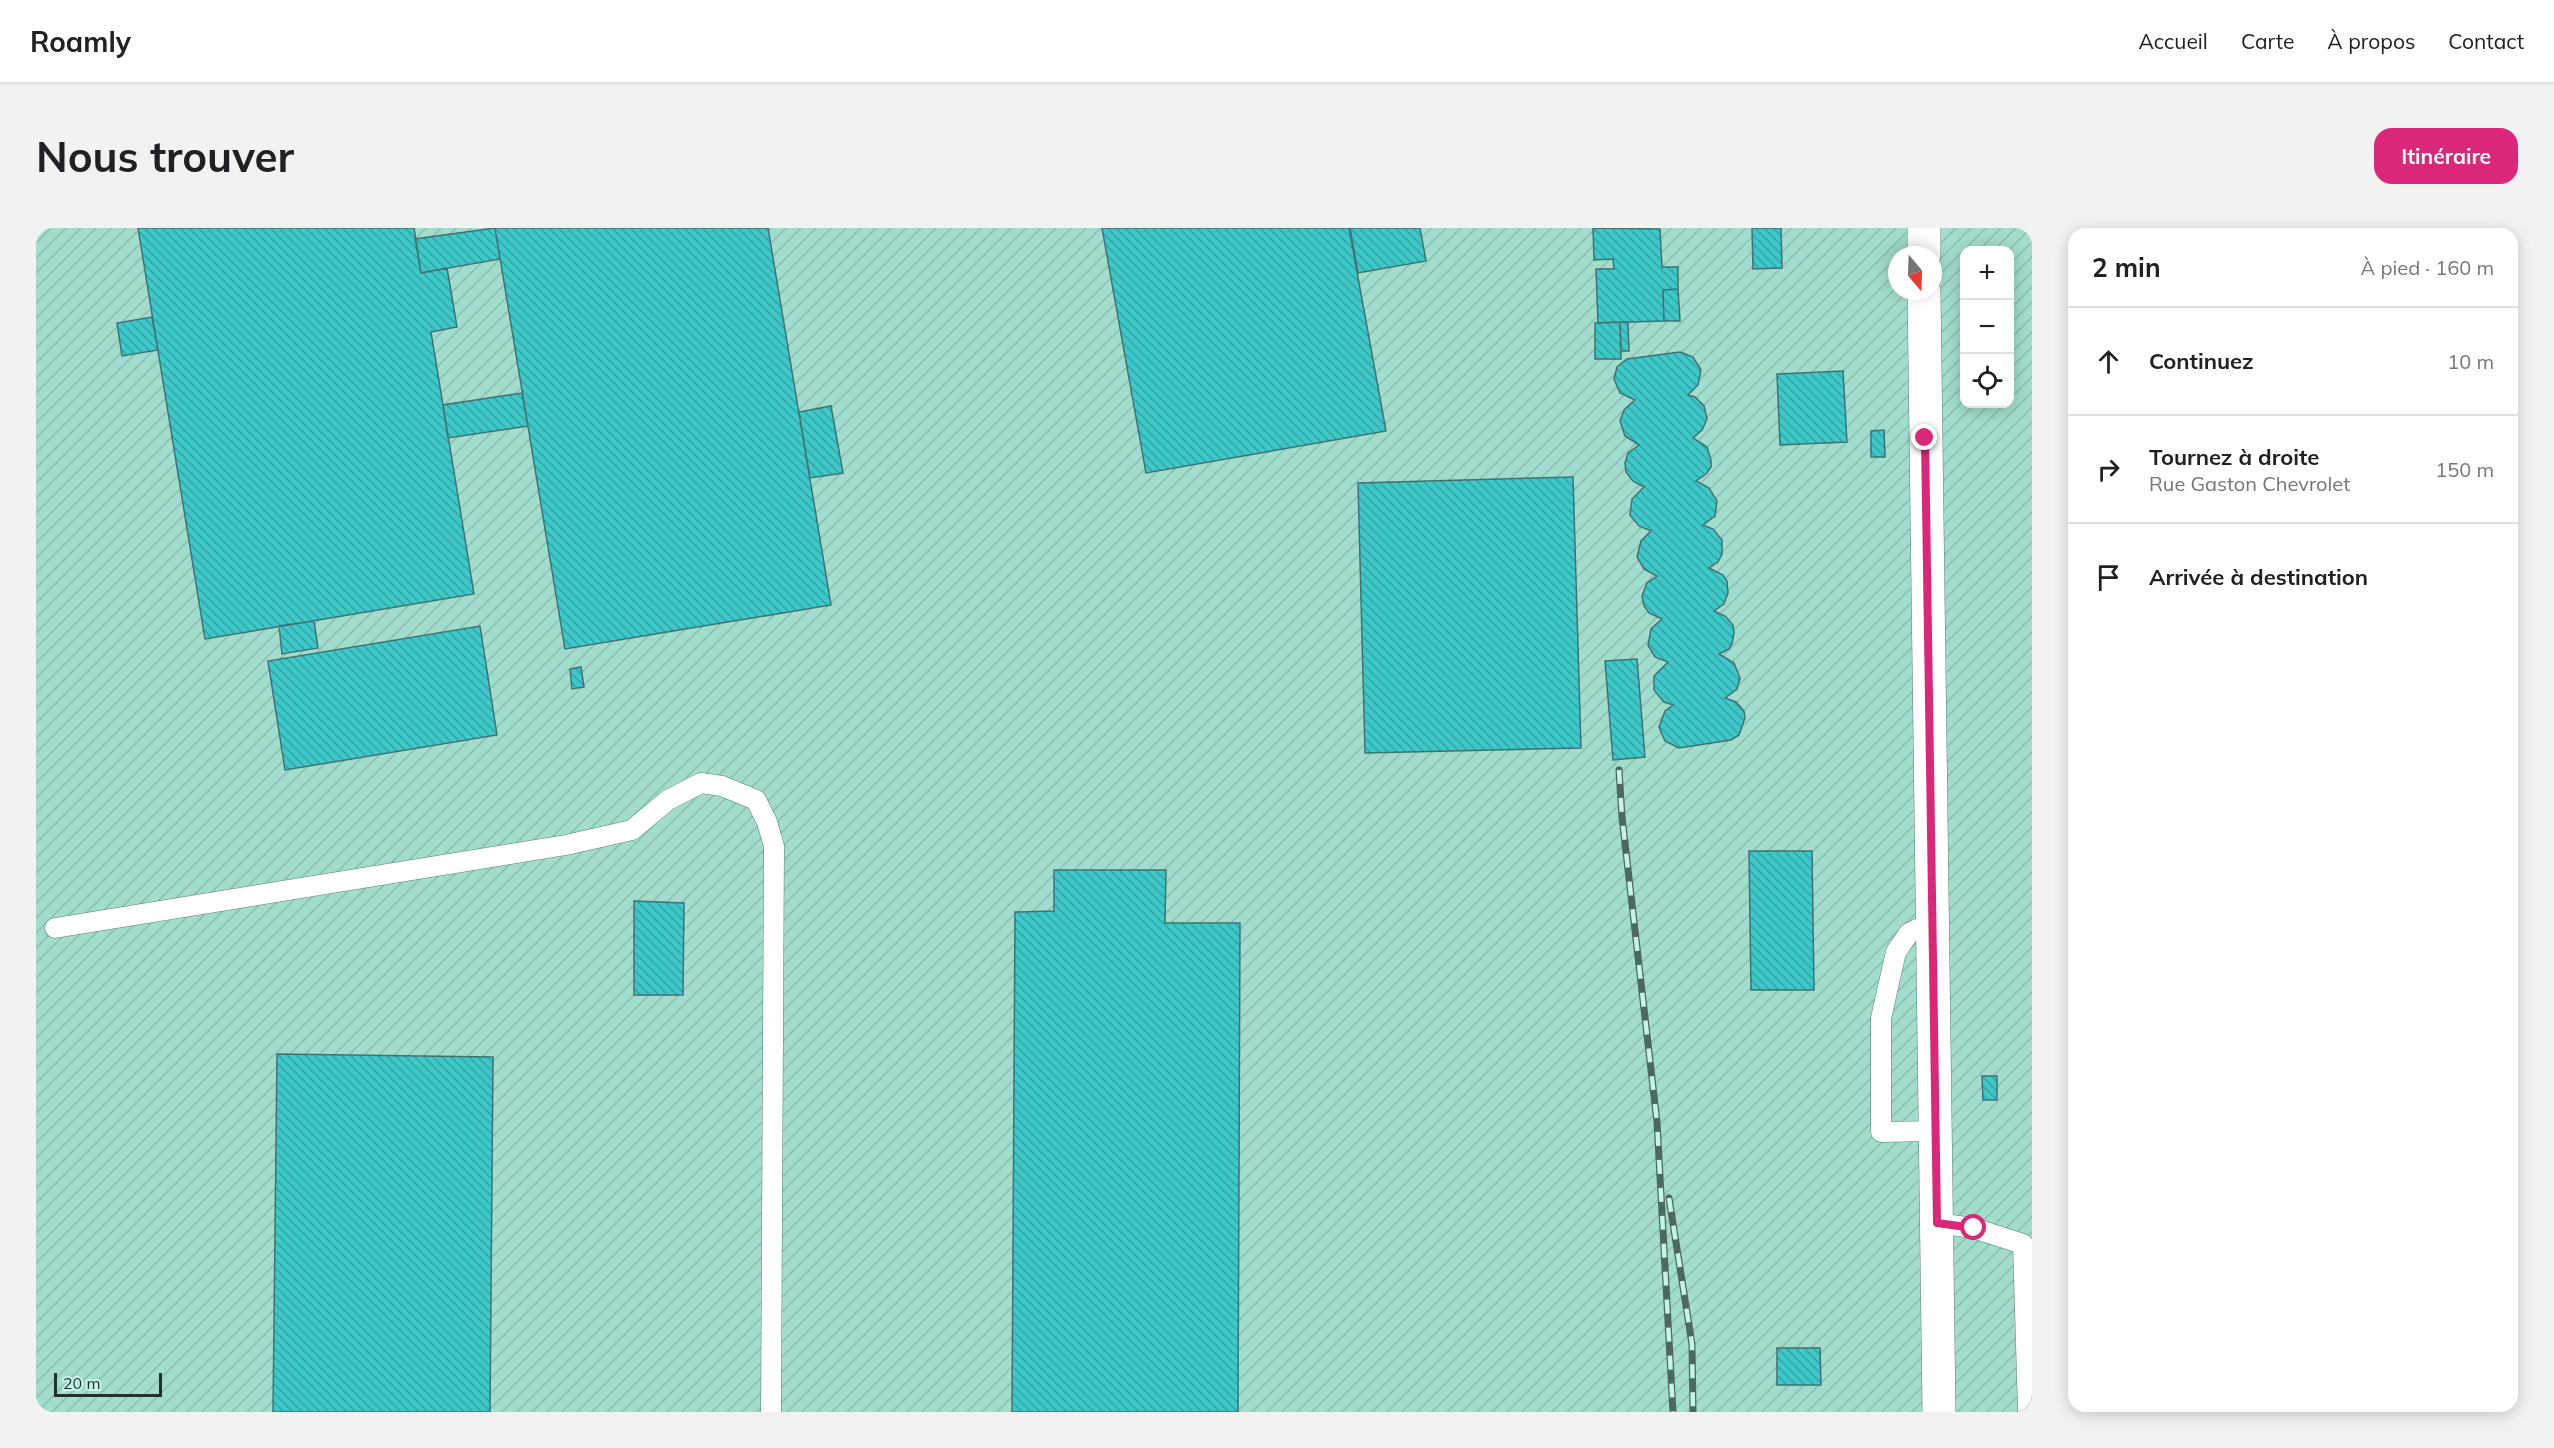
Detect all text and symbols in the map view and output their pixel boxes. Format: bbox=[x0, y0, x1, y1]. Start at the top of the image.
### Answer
text: Roamly bbox=[30, 24, 131, 59]
text: Accueil bbox=[2138, 28, 2208, 54]
text: Carte bbox=[2241, 28, 2294, 54]
text: À propos bbox=[2327, 28, 2415, 54]
text: Contact bbox=[2448, 28, 2524, 54]
button: Itinéraire bbox=[2374, 128, 2518, 184]
text: Nous trouver bbox=[36, 130, 294, 183]
north arrow bbox=[1888, 246, 1942, 300]
map controls bbox=[1960, 246, 2014, 408]
button: + bbox=[1960, 246, 2014, 300]
text: 2 min bbox=[2092, 251, 2161, 284]
text: À pied · 160 m bbox=[2361, 255, 2494, 280]
button: − bbox=[1960, 300, 2014, 354]
icon: ahead bbox=[2092, 345, 2125, 378]
text: Continuez bbox=[2149, 347, 2254, 375]
text: 10 m bbox=[2447, 349, 2494, 374]
button: locate bbox=[1960, 354, 2014, 408]
route end bbox=[1911, 424, 1937, 450]
text: Tournez à droite bbox=[2149, 443, 2319, 471]
icon: right bbox=[2092, 453, 2125, 486]
text: 150 m bbox=[2435, 457, 2494, 482]
text: Rue Gaston Chevrolet bbox=[2149, 471, 2350, 496]
icon: arrive bbox=[2092, 561, 2125, 594]
text: Arrivée à destination bbox=[2149, 563, 2368, 591]
route start bbox=[1960, 1214, 1986, 1240]
scale bar bbox=[54, 1370, 162, 1398]
text: 20 m bbox=[63, 1373, 100, 1393]

